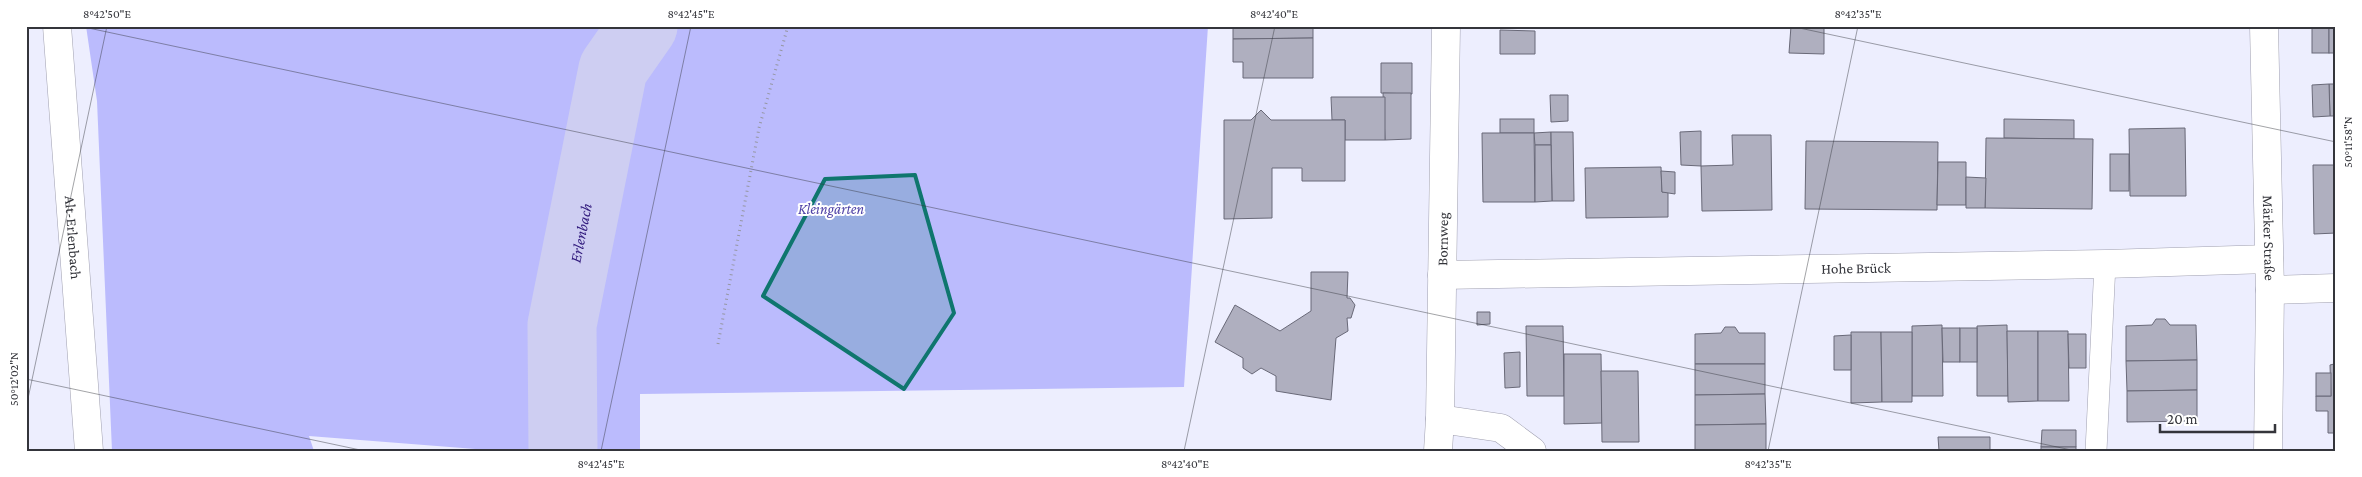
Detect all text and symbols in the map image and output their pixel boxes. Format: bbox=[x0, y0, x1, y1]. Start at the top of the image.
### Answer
text: 8°42'50"E bbox=[83, 7, 131, 21]
text: 8°42'45"E bbox=[668, 7, 715, 21]
text: 8°42'40"E bbox=[1250, 7, 1299, 21]
text: 8°42'35"E bbox=[1834, 7, 1882, 21]
text: 50°11'58"N bbox=[2341, 116, 2355, 168]
street label: Alt-Erlenbach bbox=[62, 195, 84, 280]
street label: Märker Straße bbox=[2260, 195, 2278, 281]
park label: Kleingärten bbox=[798, 201, 865, 218]
water label: Erlenbach bbox=[567, 202, 595, 264]
street label: Bornweg bbox=[1434, 212, 1452, 266]
street label: Hohe Brück bbox=[1821, 260, 1892, 277]
text: 50°12'02"N bbox=[7, 352, 21, 406]
scale bar bbox=[2160, 402, 2274, 434]
text: 20 m bbox=[2167, 411, 2198, 427]
text: 8°42'45"E bbox=[578, 457, 625, 471]
text: 8°42'40"E bbox=[1161, 457, 1210, 471]
text: 8°42'35"E bbox=[1744, 457, 1792, 471]

